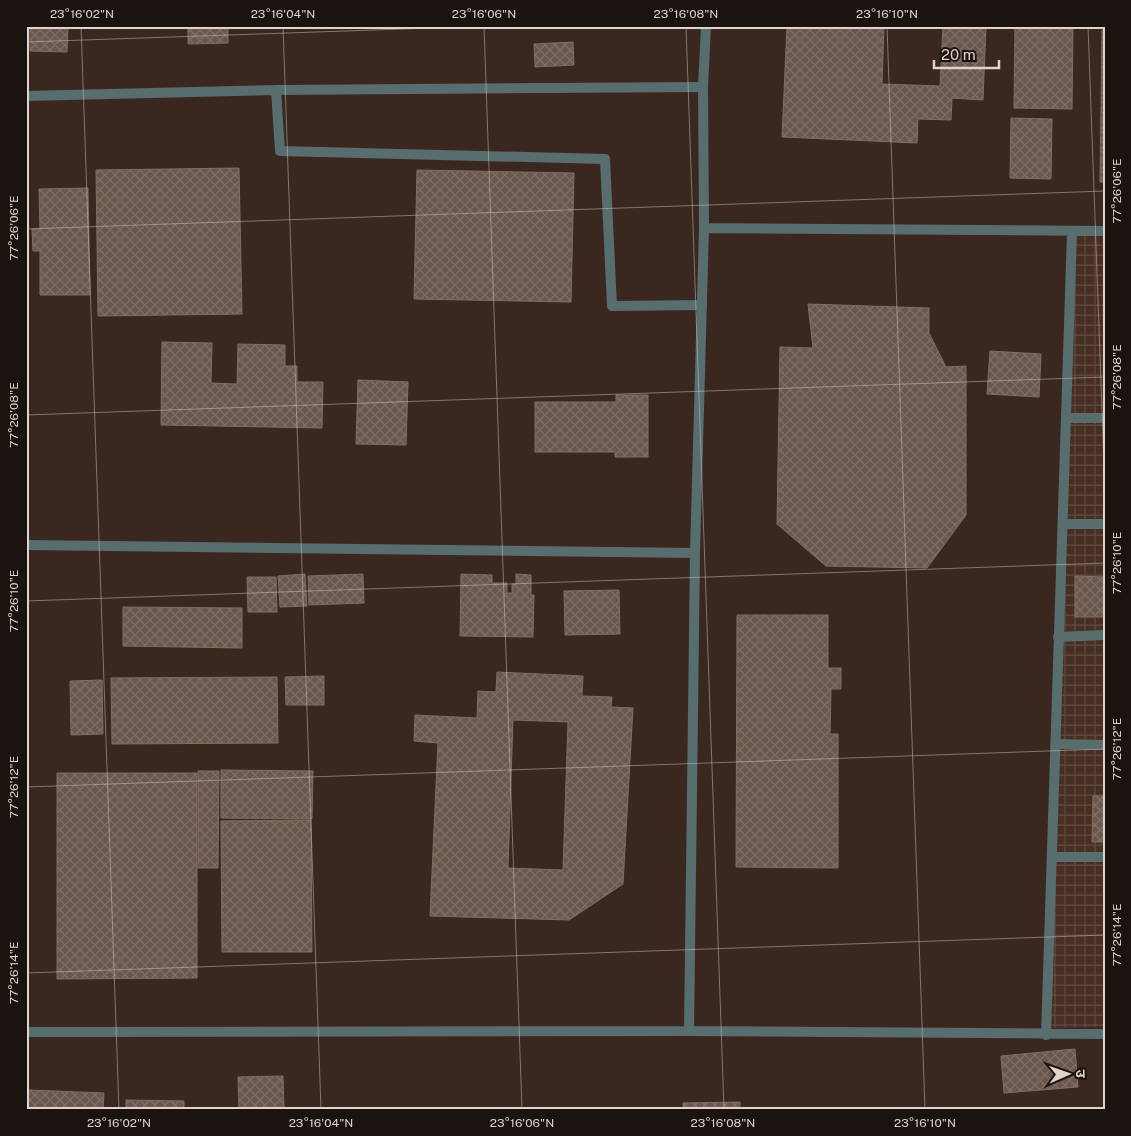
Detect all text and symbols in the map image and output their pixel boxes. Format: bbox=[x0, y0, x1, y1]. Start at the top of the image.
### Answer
text: 23°16'02"N bbox=[50, 7, 114, 21]
text: 23°16'04"N bbox=[251, 7, 315, 21]
text: 23°16'06"N bbox=[452, 7, 516, 21]
text: 23°16'08"N bbox=[654, 7, 718, 21]
text: 23°16'10"N bbox=[856, 7, 918, 21]
scale bar bbox=[934, 38, 998, 70]
text: 20 m bbox=[941, 46, 976, 63]
text: 77°26'06"E bbox=[1110, 158, 1124, 224]
text: 77°26'06"E bbox=[7, 195, 21, 261]
text: 77°26'08"E bbox=[1110, 344, 1124, 410]
text: 77°26'08"E bbox=[7, 382, 21, 448]
text: 77°26'10"E bbox=[1110, 532, 1124, 594]
text: 77°26'10"E bbox=[7, 570, 21, 632]
text: 77°26'12"E bbox=[1110, 718, 1124, 780]
text: 77°26'12"E bbox=[7, 756, 21, 818]
text: 77°26'14"E bbox=[1110, 904, 1124, 966]
text: 77°26'14"E bbox=[7, 942, 21, 1004]
north arrow bbox=[1044, 1048, 1094, 1098]
text: उ bbox=[1073, 1069, 1089, 1079]
text: 23°16'02"N bbox=[87, 1116, 151, 1130]
text: 23°16'04"N bbox=[289, 1116, 353, 1130]
text: 23°16'06"N bbox=[490, 1116, 554, 1130]
text: 23°16'08"N bbox=[691, 1116, 755, 1130]
text: 23°16'10"N bbox=[894, 1116, 956, 1130]

